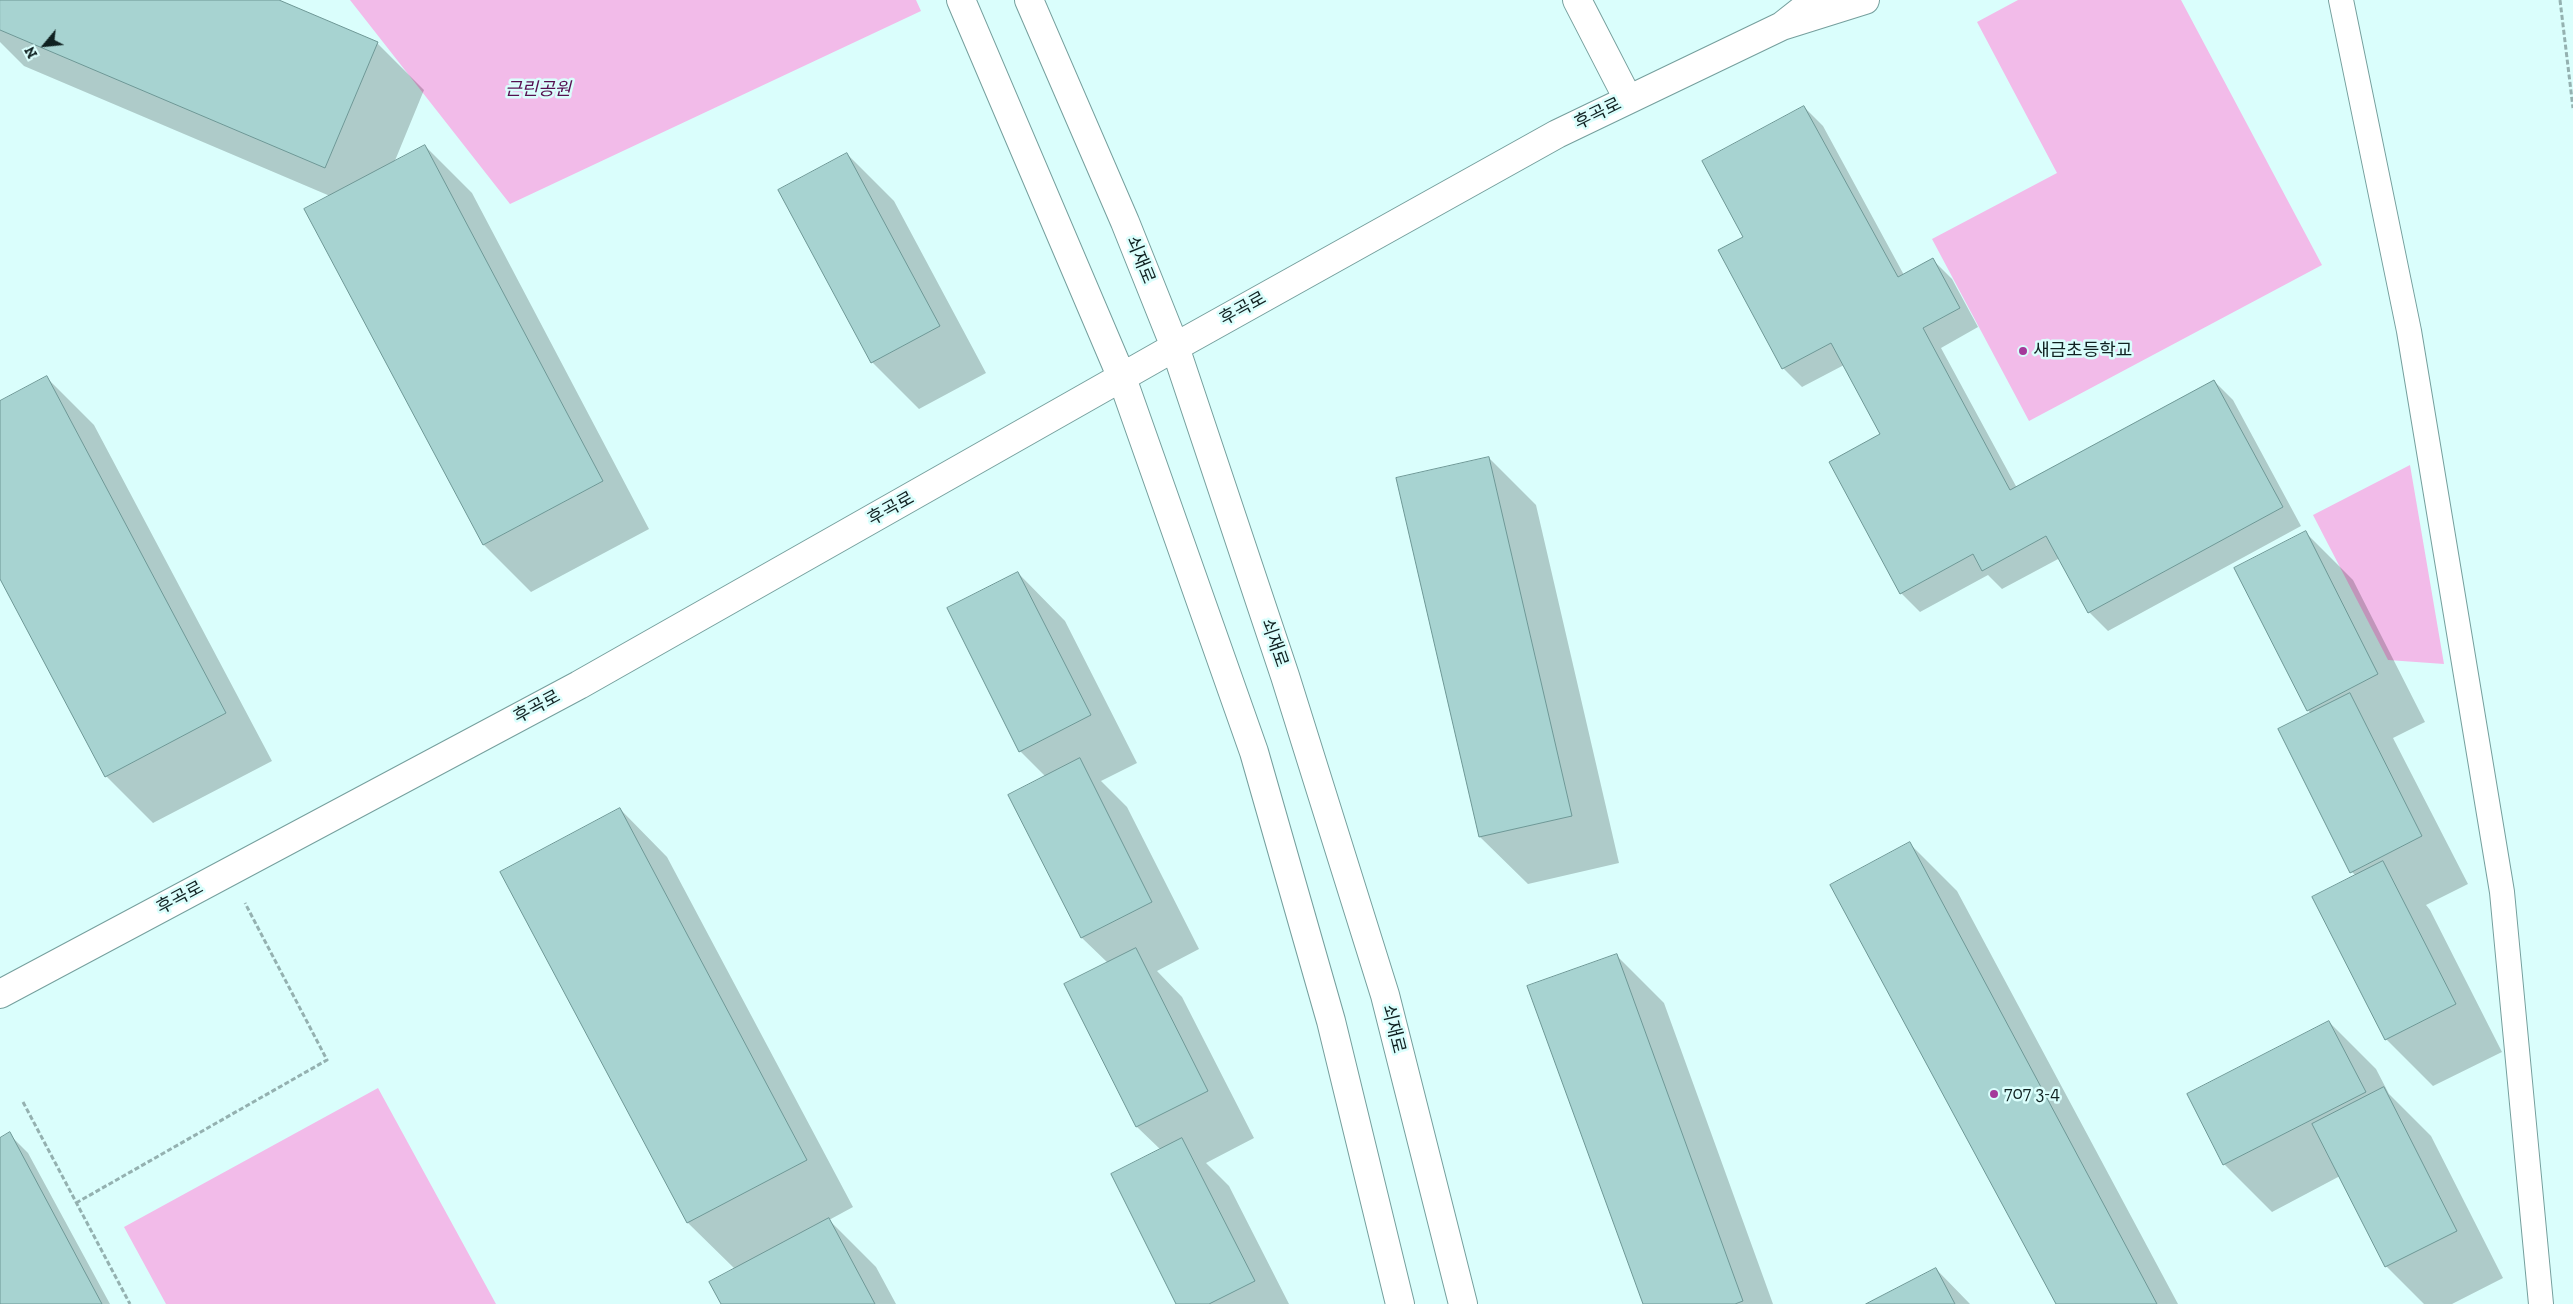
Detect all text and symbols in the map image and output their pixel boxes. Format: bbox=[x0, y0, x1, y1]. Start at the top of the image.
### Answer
north arrow bbox=[20, 20, 70, 70]
text: N bbox=[21, 44, 41, 61]
park label: 근린공원 bbox=[505, 79, 571, 101]
street label: 후곡로 bbox=[1571, 93, 1625, 135]
street label: 쇠재로 bbox=[1121, 233, 1159, 287]
street label: 후곡로 bbox=[1216, 288, 1270, 330]
place label: 새금초등학교 bbox=[2033, 340, 2132, 362]
marker: 새금초등학교 bbox=[2017, 345, 2029, 357]
street label: 후곡로 bbox=[864, 488, 918, 530]
street label: 쇠재로 bbox=[1256, 616, 1292, 670]
street label: 후곡로 bbox=[510, 686, 564, 728]
street label: 후곡로 bbox=[153, 877, 207, 919]
street label: 쇠재로 bbox=[1377, 1002, 1409, 1056]
place label: 707 3-4 bbox=[2004, 1083, 2060, 1105]
marker: 707 3-4 bbox=[1988, 1088, 2000, 1100]

